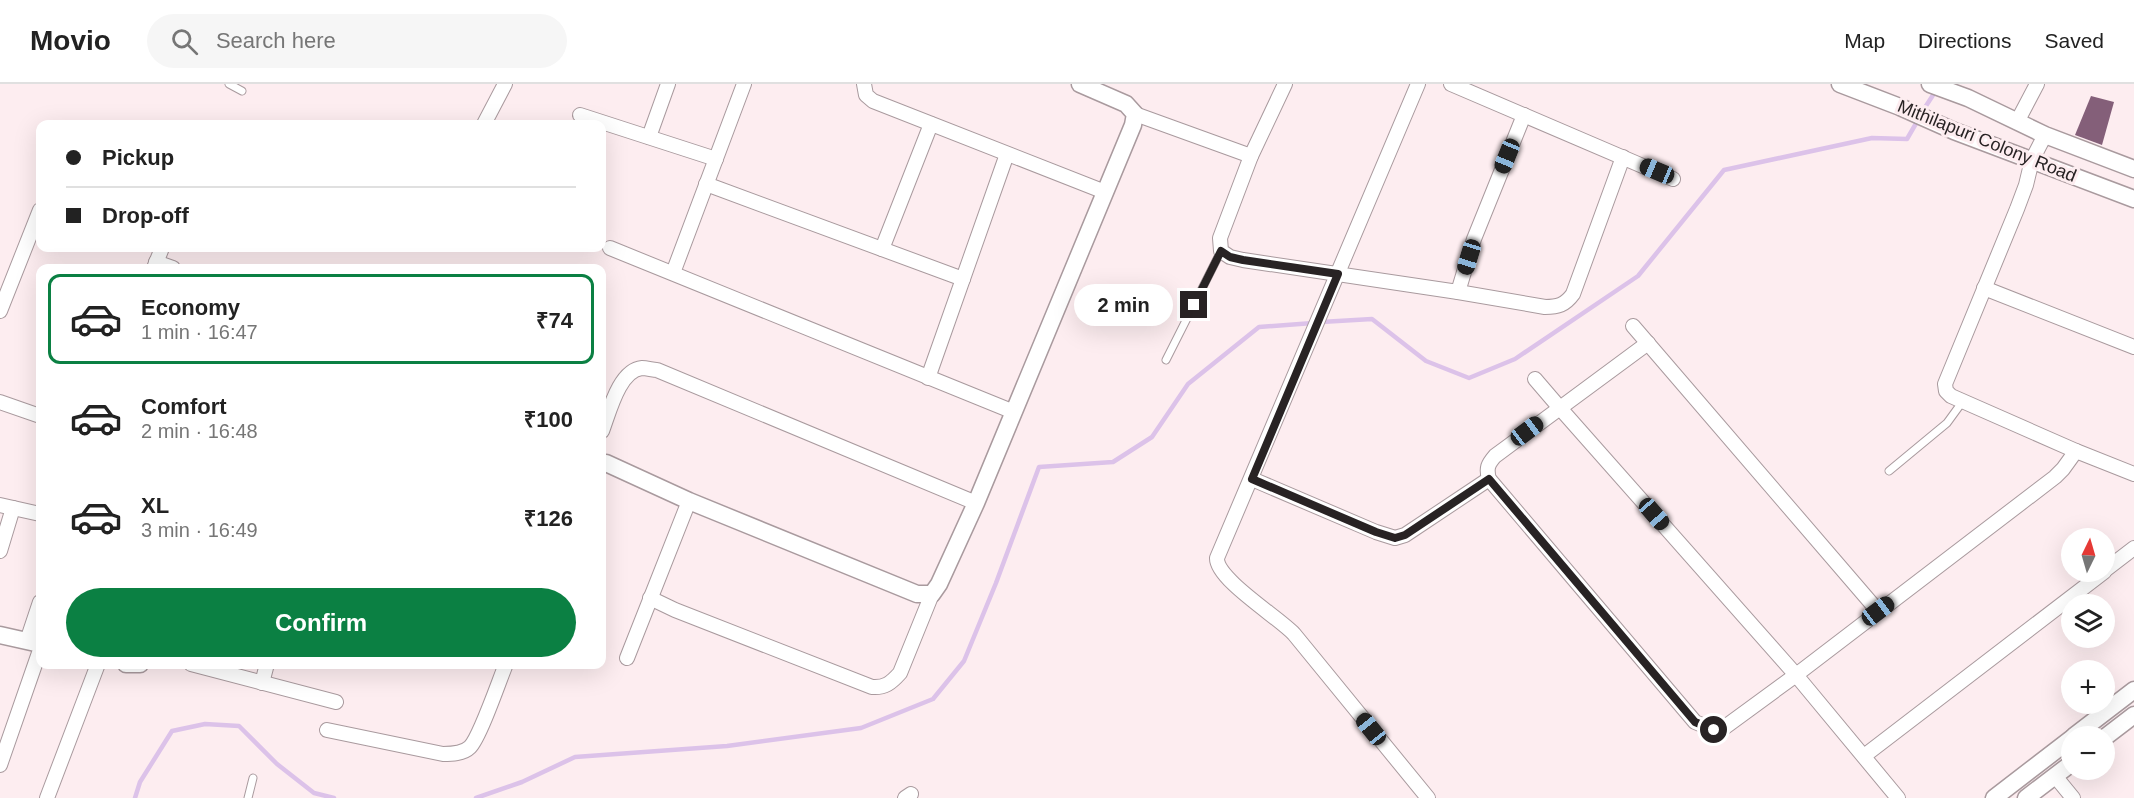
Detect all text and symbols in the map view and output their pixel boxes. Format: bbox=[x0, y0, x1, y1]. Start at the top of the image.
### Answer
search box bbox=[147, 14, 567, 68]
text: Movio bbox=[30, 25, 111, 56]
icon: search bbox=[168, 25, 201, 58]
text: Search here bbox=[216, 28, 336, 53]
text: Map bbox=[1844, 29, 1885, 52]
text: Directions bbox=[1918, 29, 2011, 52]
text: Saved bbox=[2044, 29, 2104, 52]
street label: Mithilapuri Colony Road bbox=[1895, 96, 2079, 186]
car bbox=[1492, 136, 1522, 176]
text: Pickup bbox=[102, 145, 174, 170]
car bbox=[1637, 156, 1677, 186]
text: Drop-off bbox=[102, 203, 189, 228]
car bbox=[1455, 237, 1483, 277]
callout: 2 min bbox=[1074, 284, 1173, 326]
route end bbox=[1180, 291, 1207, 318]
icon: car bbox=[69, 292, 123, 346]
text: 2 min bbox=[1097, 294, 1150, 316]
text: Economy bbox=[141, 295, 240, 320]
text: ₹74 bbox=[536, 308, 573, 333]
text: 1 min · 16:47 bbox=[141, 321, 258, 343]
icon: car bbox=[69, 391, 123, 445]
text: Comfort bbox=[141, 394, 227, 419]
text: ₹100 bbox=[524, 407, 573, 432]
car bbox=[1507, 413, 1547, 449]
text: 2 min · 16:48 bbox=[141, 420, 258, 442]
icon: car bbox=[69, 490, 123, 544]
text: XL bbox=[141, 493, 169, 518]
car bbox=[1635, 495, 1673, 533]
text: ₹126 bbox=[524, 506, 573, 531]
text: 3 min · 16:49 bbox=[141, 519, 258, 541]
north arrow bbox=[2061, 528, 2115, 582]
map controls bbox=[2061, 528, 2115, 780]
button: Confirm bbox=[66, 588, 576, 657]
car bbox=[1858, 593, 1898, 629]
button: layers bbox=[2061, 594, 2115, 648]
button: + bbox=[2061, 660, 2115, 714]
car bbox=[1353, 709, 1389, 749]
route start bbox=[1700, 716, 1727, 743]
button: − bbox=[2061, 726, 2115, 780]

